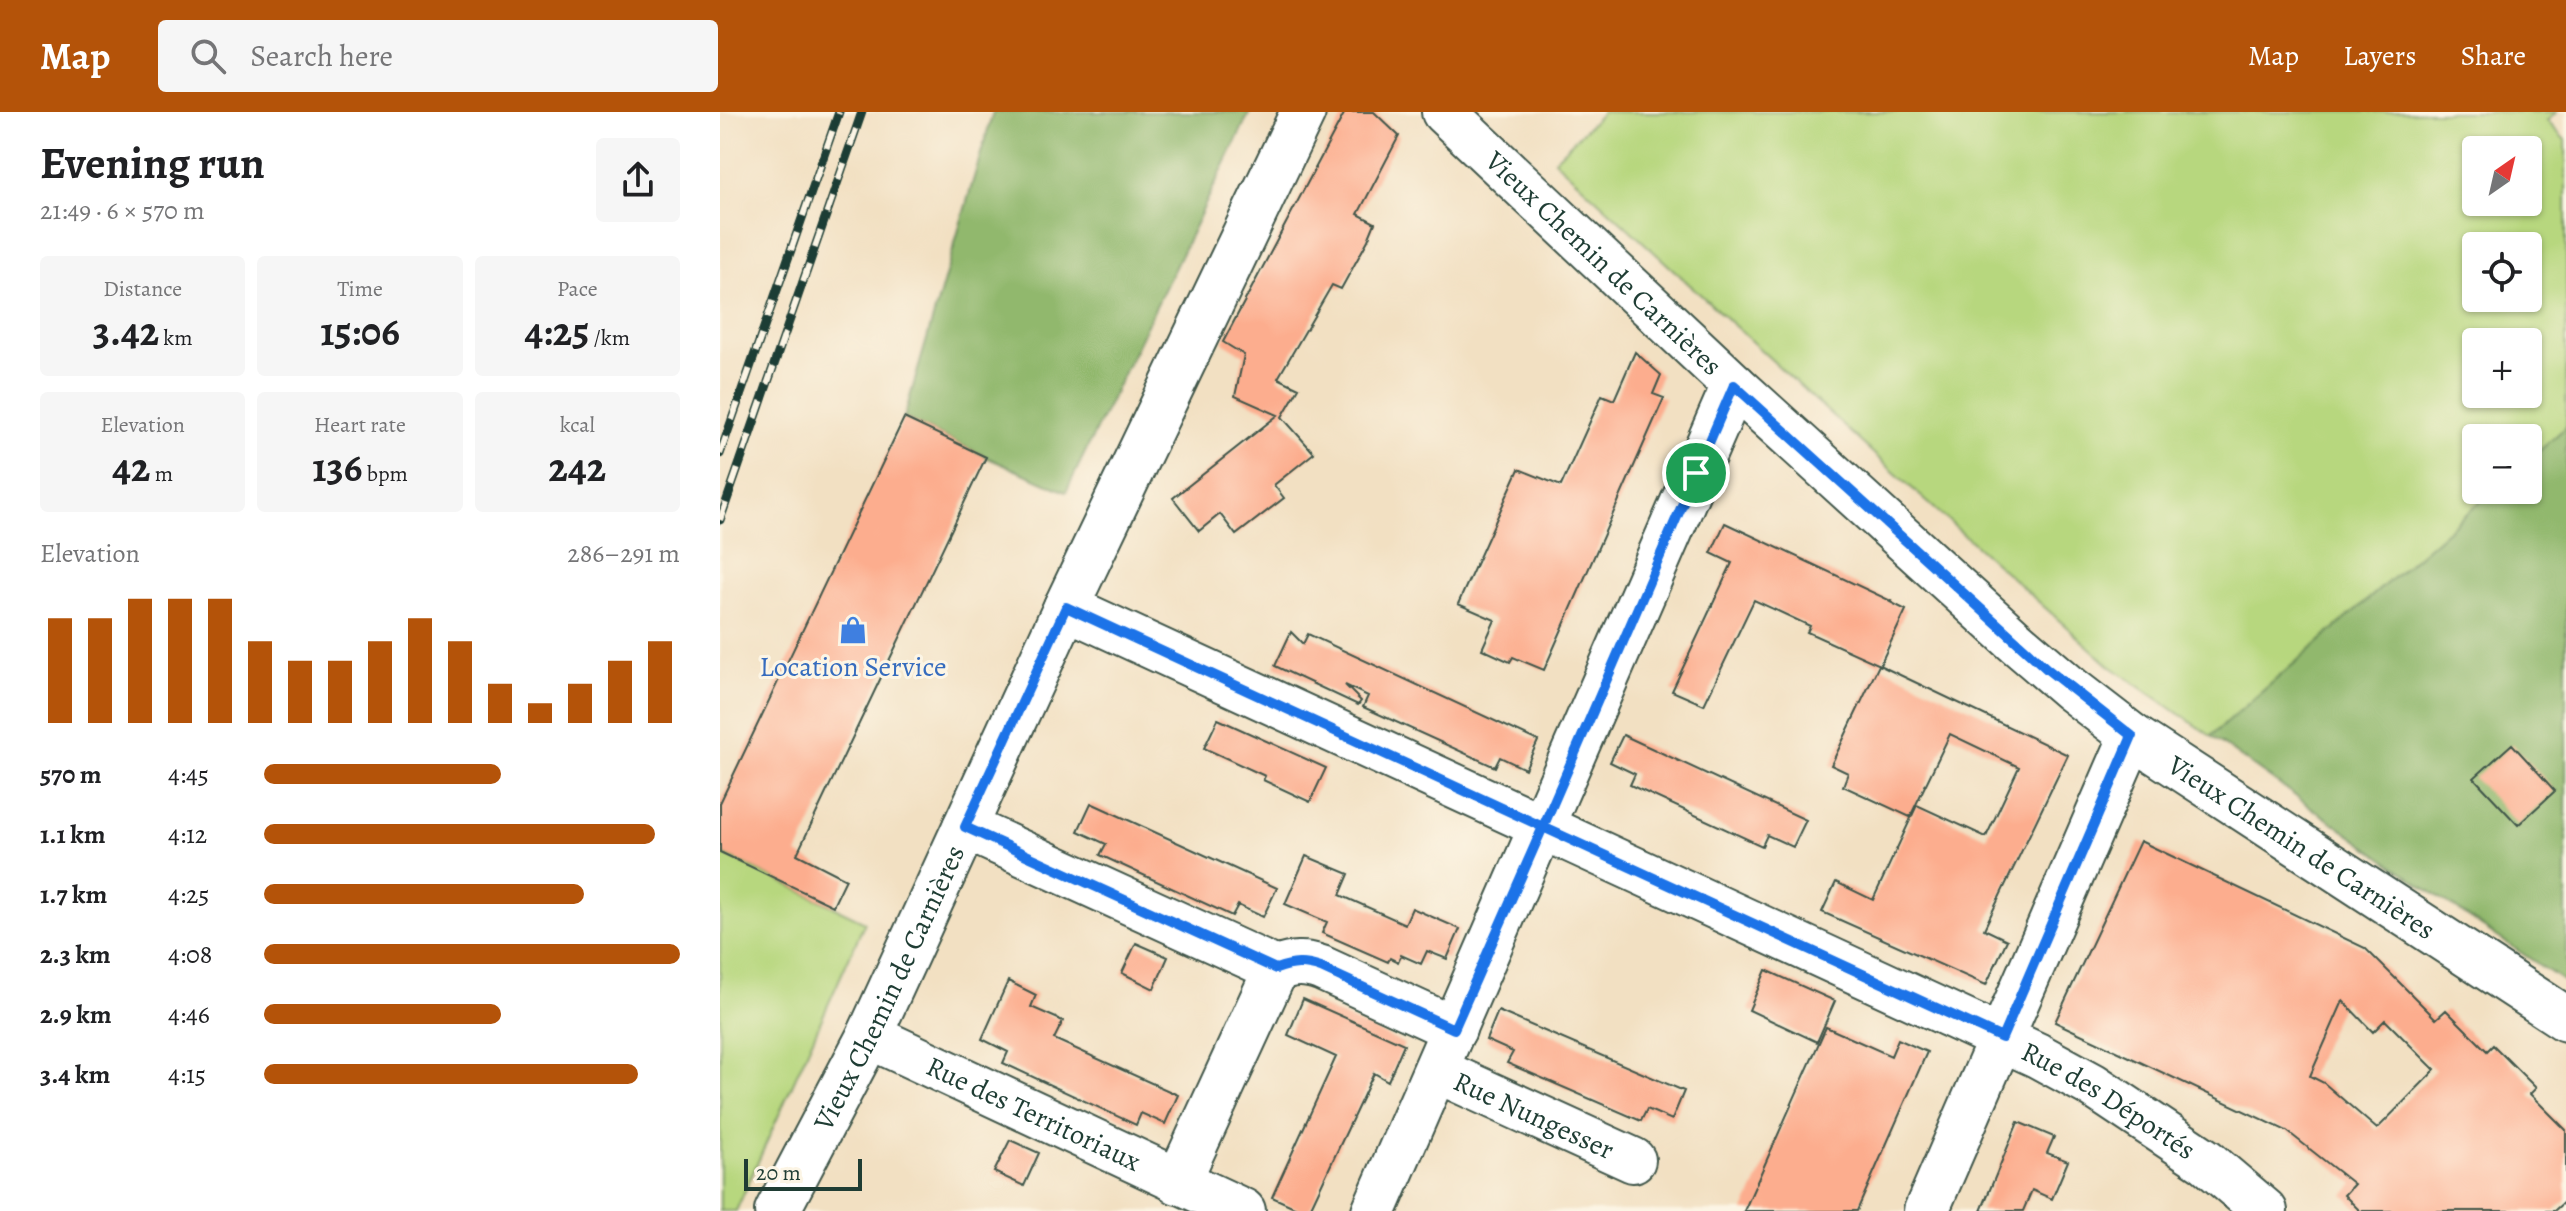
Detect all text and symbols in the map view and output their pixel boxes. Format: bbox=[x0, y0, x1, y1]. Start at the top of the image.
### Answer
search box bbox=[158, 20, 718, 92]
text: Map bbox=[40, 30, 110, 82]
icon: search bbox=[186, 34, 230, 78]
text: Search here bbox=[250, 36, 393, 76]
text: Map bbox=[2248, 37, 2299, 75]
text: Layers bbox=[2343, 37, 2416, 75]
text: Share bbox=[2460, 37, 2526, 75]
text: Evening run bbox=[40, 133, 265, 193]
north arrow bbox=[2462, 136, 2542, 216]
map controls bbox=[2462, 136, 2542, 504]
button: share bbox=[596, 138, 680, 222]
street label: Vieux Chemin de Carnières bbox=[1476, 142, 1730, 384]
text: 21:49 · 6 × 570 m bbox=[40, 193, 205, 228]
button: locate bbox=[2462, 232, 2542, 312]
text: Distance bbox=[103, 274, 182, 304]
text: Time bbox=[337, 274, 383, 304]
text: Pace bbox=[557, 274, 598, 304]
text: 3.42 bbox=[93, 304, 159, 359]
text: 15:06 bbox=[320, 304, 400, 359]
text: 4:25 bbox=[525, 304, 589, 359]
text: km bbox=[159, 323, 193, 353]
text: /km bbox=[589, 323, 630, 353]
button: + bbox=[2462, 328, 2542, 408]
text: Elevation bbox=[100, 410, 185, 440]
text: Heart rate bbox=[314, 410, 406, 440]
text: kcal bbox=[560, 410, 595, 440]
button: − bbox=[2462, 424, 2542, 504]
pin bbox=[1662, 439, 1730, 507]
text: 42 bbox=[112, 440, 150, 495]
text: 136 bbox=[312, 440, 362, 495]
text: 242 bbox=[549, 440, 606, 495]
icon: arrive bbox=[1674, 451, 1718, 495]
text: m bbox=[150, 459, 173, 489]
text: bpm bbox=[362, 459, 408, 489]
text: Elevation bbox=[40, 536, 140, 571]
text: 286–291 m bbox=[567, 536, 680, 571]
shop icon: Location Service bbox=[838, 615, 868, 645]
place label: Location Service bbox=[759, 648, 947, 686]
street label: Vieux Chemin de Carnières bbox=[2159, 746, 2442, 949]
text: 570 m bbox=[40, 757, 102, 792]
text: 4:45 bbox=[168, 757, 209, 792]
text: 1.1 km bbox=[40, 817, 106, 852]
text: 4:12 bbox=[168, 817, 207, 852]
street label: Vieux Chemin de Carnières bbox=[804, 839, 974, 1138]
text: 1.7 km bbox=[40, 877, 107, 912]
text: 4:25 bbox=[168, 877, 210, 912]
text: 2.3 km bbox=[40, 937, 111, 972]
text: 4:08 bbox=[168, 937, 212, 972]
text: 2.9 km bbox=[40, 997, 112, 1032]
text: 4:46 bbox=[168, 997, 210, 1032]
street label: Rue des Déportés bbox=[2015, 1032, 2203, 1169]
street label: Rue des Territoriaux bbox=[920, 1047, 1148, 1181]
text: 3.4 km bbox=[40, 1057, 110, 1092]
text: 4:15 bbox=[168, 1057, 206, 1092]
street label: Rue Nungesser bbox=[1447, 1063, 1620, 1169]
scale bar bbox=[744, 1155, 862, 1191]
text: 20 m bbox=[756, 1158, 801, 1188]

